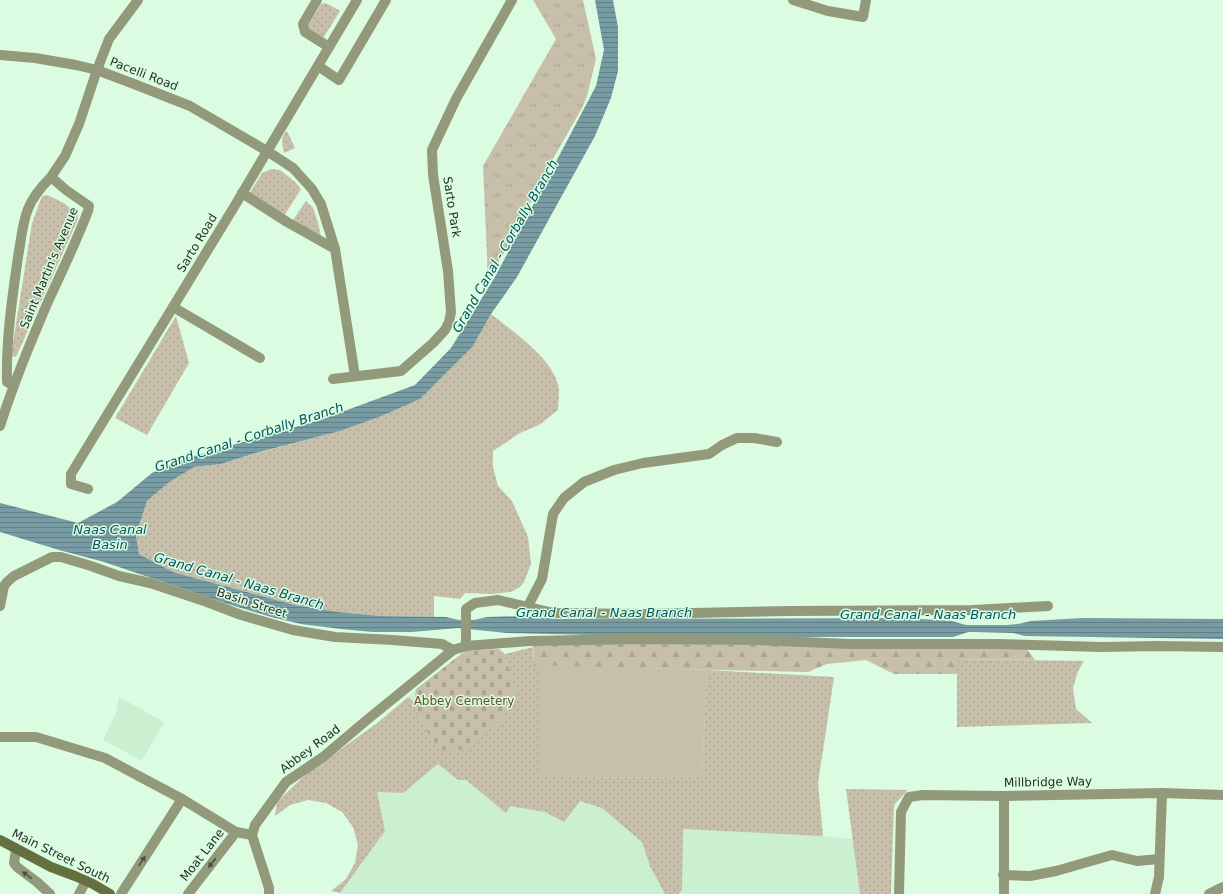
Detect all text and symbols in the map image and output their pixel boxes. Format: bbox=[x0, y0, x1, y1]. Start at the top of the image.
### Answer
street label: Pacelli Road bbox=[108, 55, 180, 93]
water label: Grand Canal - Corbally Branch bbox=[449, 157, 561, 335]
street label: Sarto Park bbox=[440, 175, 464, 239]
street label: Saint Martin's Avenue bbox=[17, 205, 81, 331]
street label: Sarto Road bbox=[174, 211, 220, 275]
water label: Grand Canal - Corbally Branch bbox=[153, 399, 345, 475]
water label: Naas Canal Basin bbox=[73, 522, 147, 552]
water label: Grand Canal - Naas Branch bbox=[152, 549, 326, 613]
street label: Basin Street bbox=[215, 585, 289, 621]
water label: Grand Canal - Naas Branch bbox=[516, 605, 692, 620]
water label: Grand Canal - Naas Branch bbox=[840, 607, 1016, 622]
park label: Abbey Cemetery bbox=[414, 694, 514, 708]
street label: Abbey Road bbox=[277, 722, 343, 776]
street label: Millbridge Way bbox=[1004, 774, 1092, 790]
street label: Main Street South bbox=[10, 826, 112, 886]
street label: Moat Lane bbox=[177, 826, 227, 884]
one-way arrow bbox=[138, 856, 146, 866]
one-way arrow bbox=[208, 857, 216, 868]
one-way arrow bbox=[21, 870, 32, 879]

